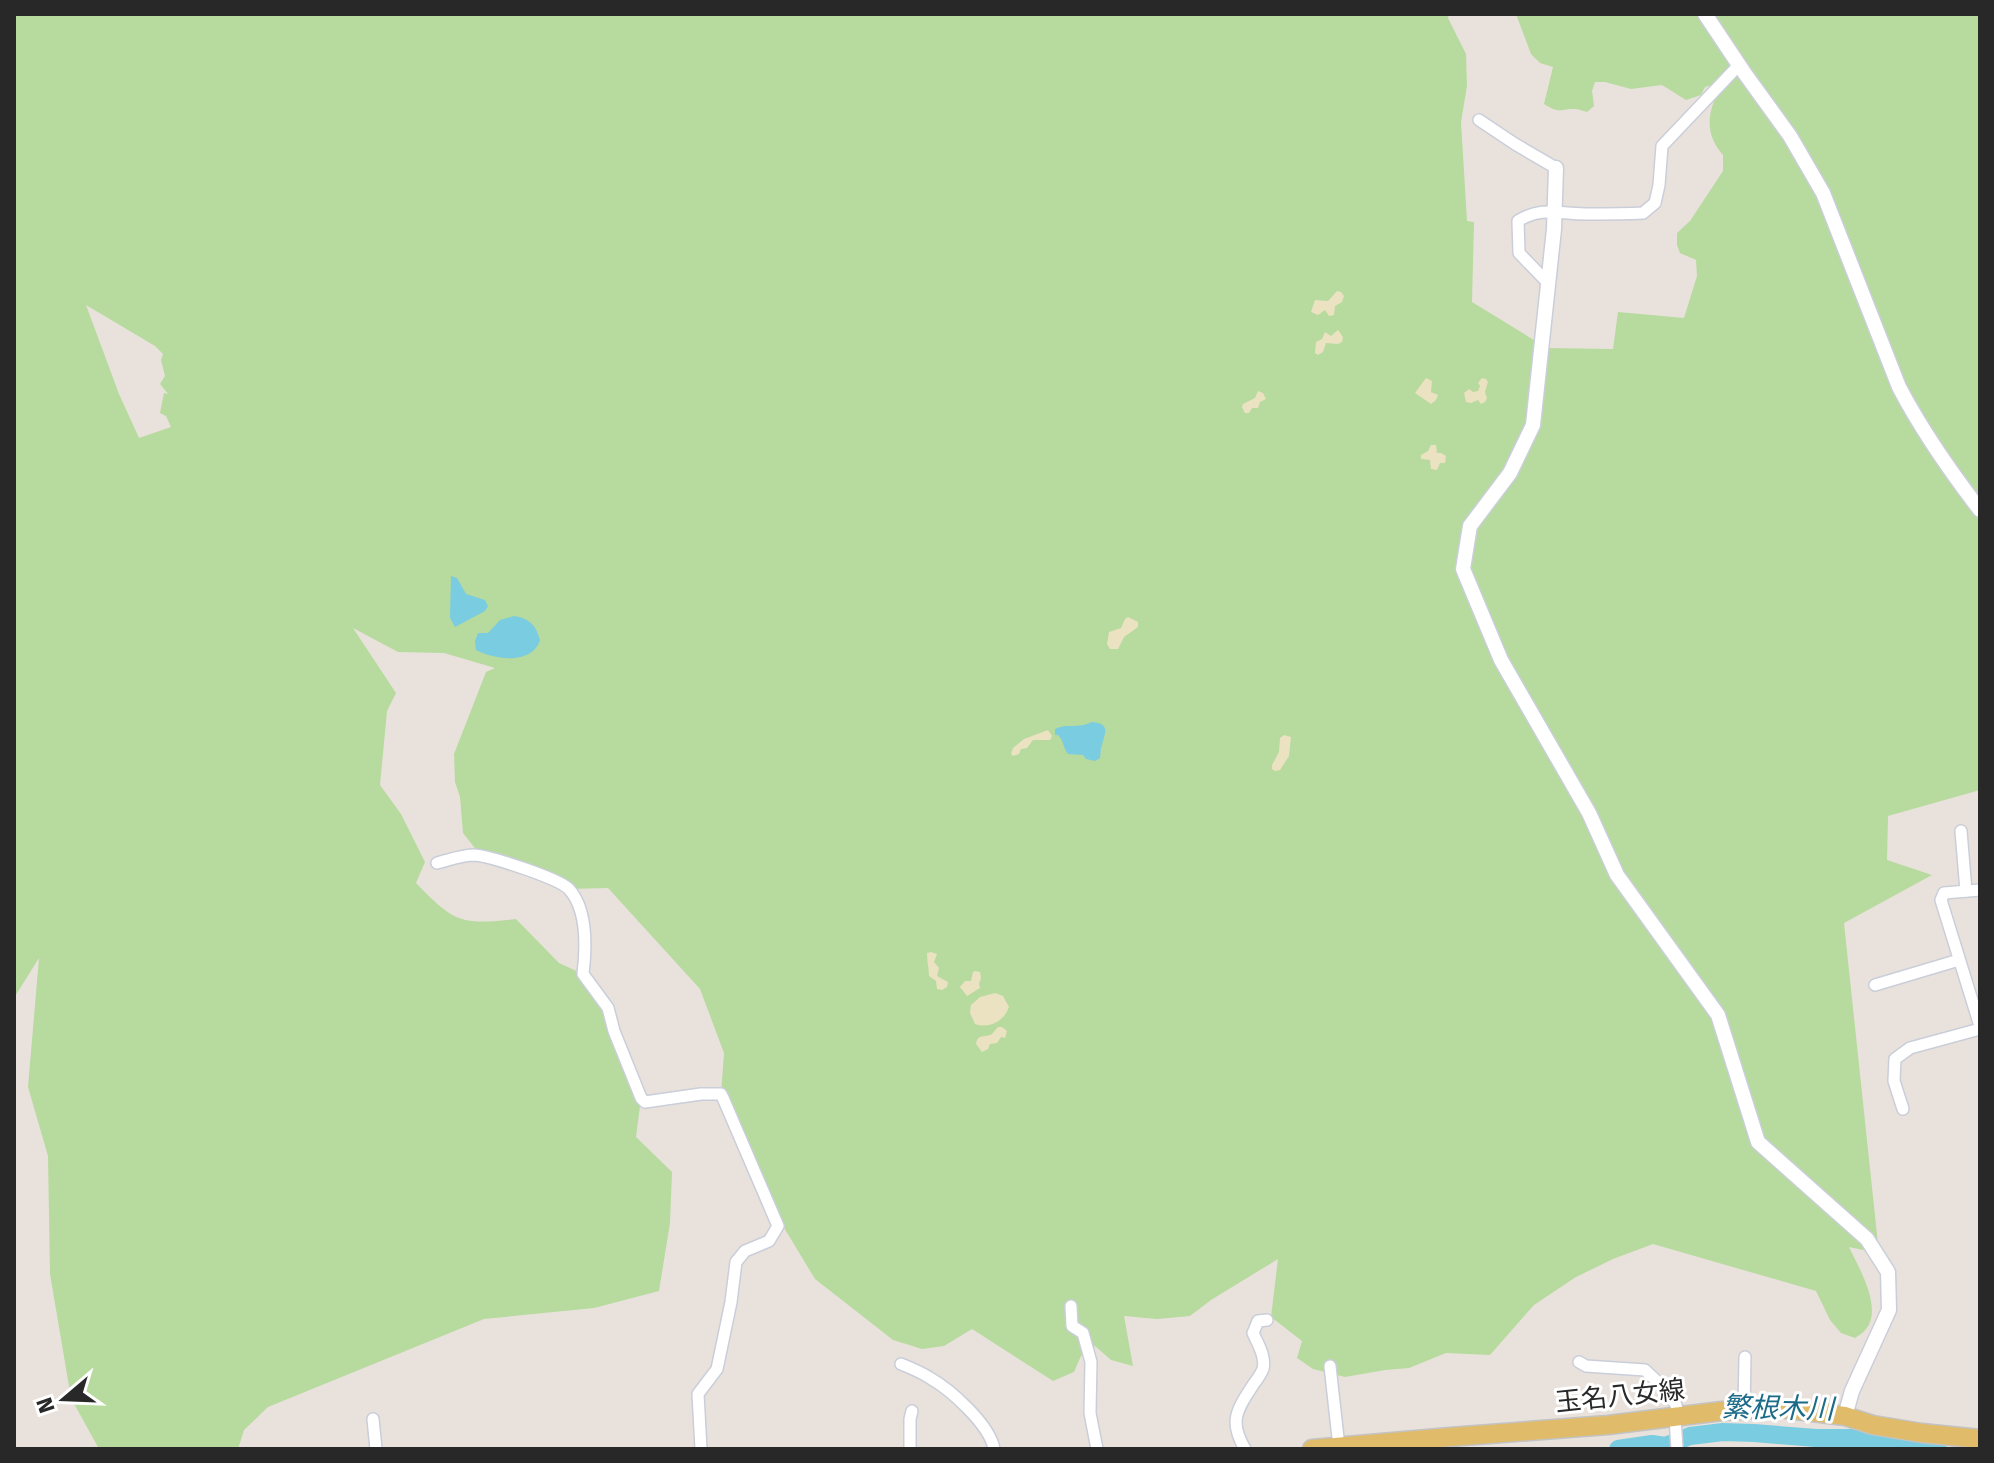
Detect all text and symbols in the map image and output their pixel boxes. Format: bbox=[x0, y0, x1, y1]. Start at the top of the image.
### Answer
north arrow bbox=[24, 1359, 104, 1439]
street label: 玉名八女線 bbox=[1554, 1374, 1686, 1418]
water label: 繁根木川 bbox=[1722, 1391, 1837, 1426]
text: N bbox=[30, 1394, 61, 1417]

